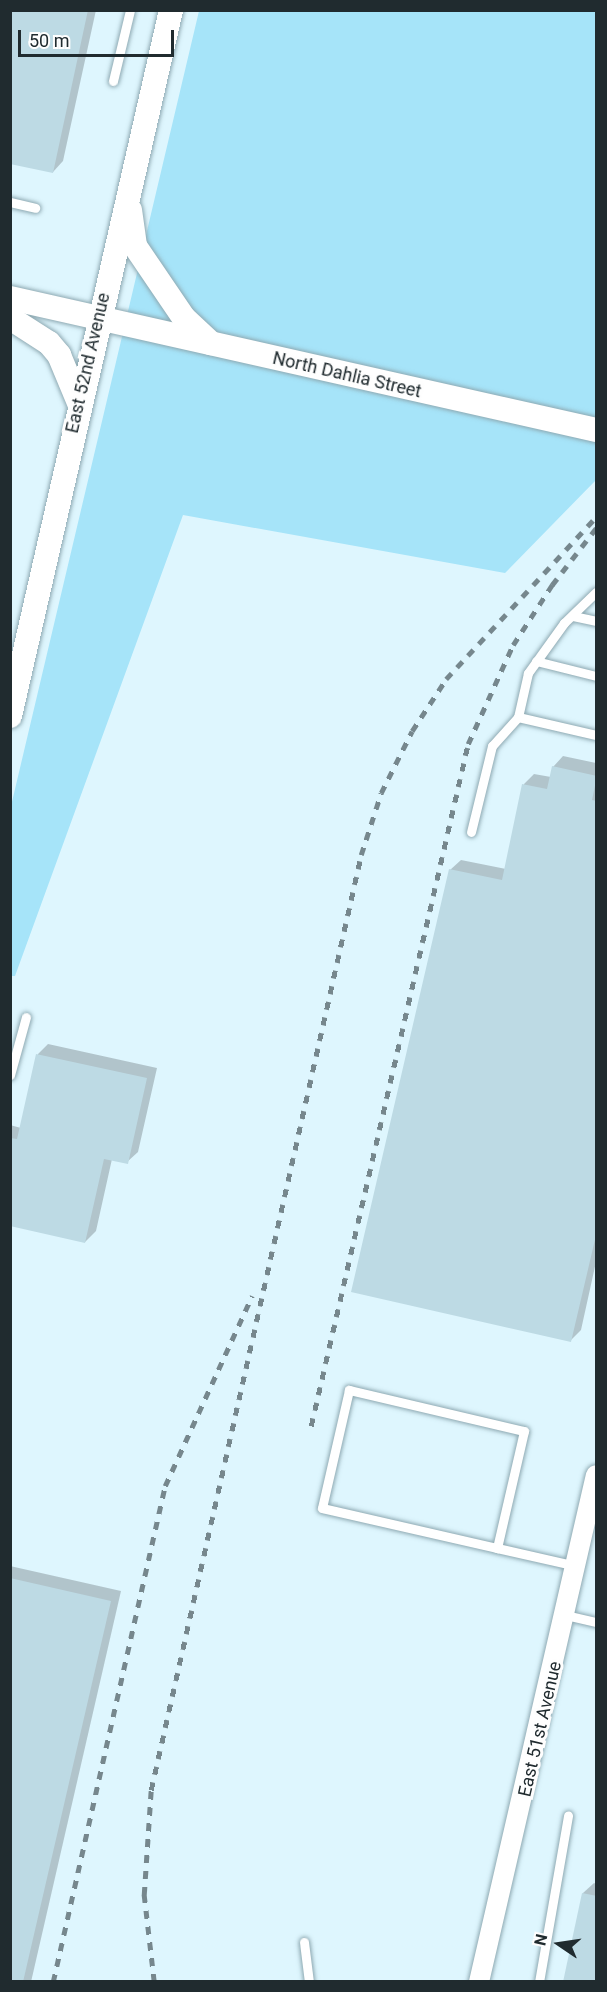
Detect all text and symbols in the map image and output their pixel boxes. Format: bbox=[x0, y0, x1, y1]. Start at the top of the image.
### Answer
scale bar bbox=[21, 18, 177, 56]
text: 50 m bbox=[29, 30, 69, 51]
street label: East 52nd Avenue bbox=[61, 291, 115, 435]
street label: North Dahlia Street bbox=[271, 347, 423, 403]
street label: East 51st Avenue bbox=[514, 1659, 566, 1799]
north arrow bbox=[529, 1914, 589, 1974]
text: N bbox=[530, 1932, 551, 1947]

